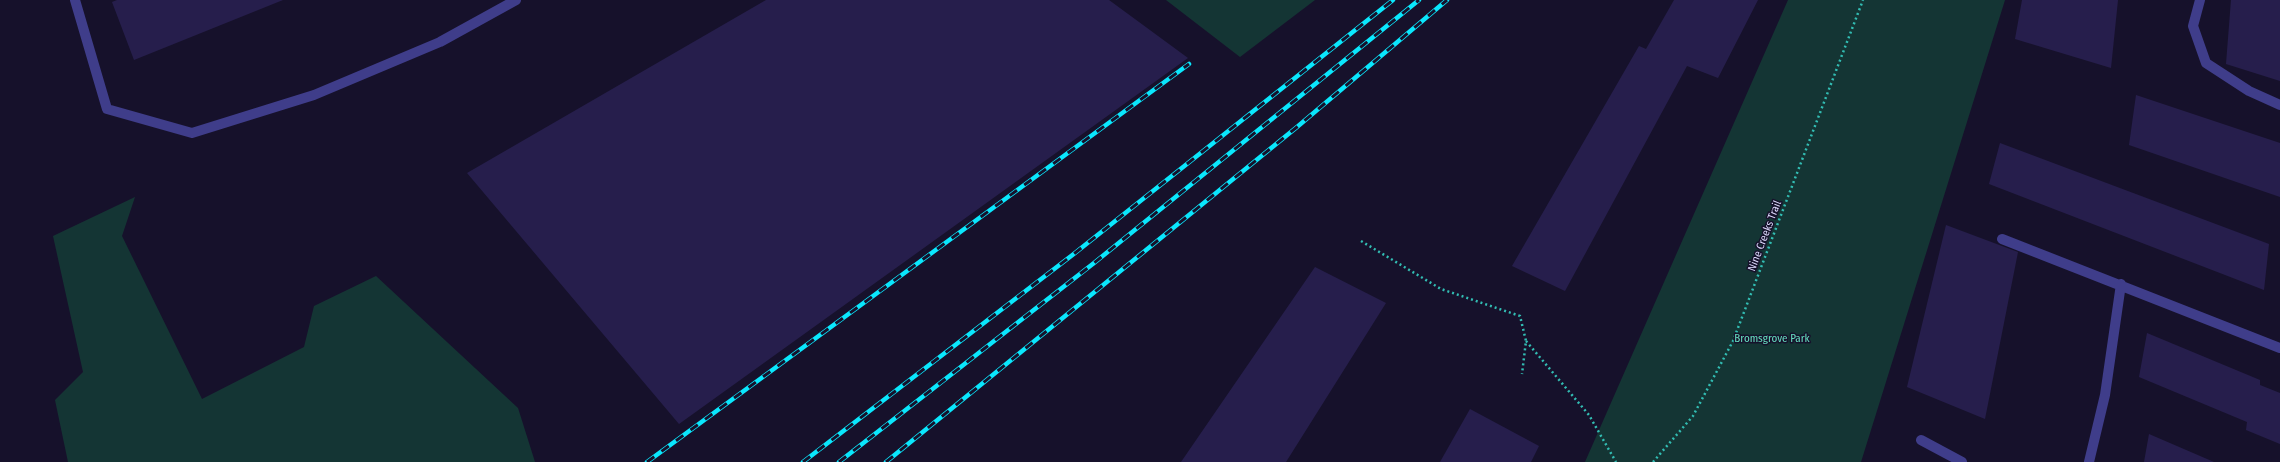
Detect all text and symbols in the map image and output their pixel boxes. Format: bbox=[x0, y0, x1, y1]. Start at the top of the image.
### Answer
street label: Nine Creeks Trail bbox=[1745, 199, 1785, 273]
park label: Bromsgrove Park bbox=[1734, 332, 1810, 346]

